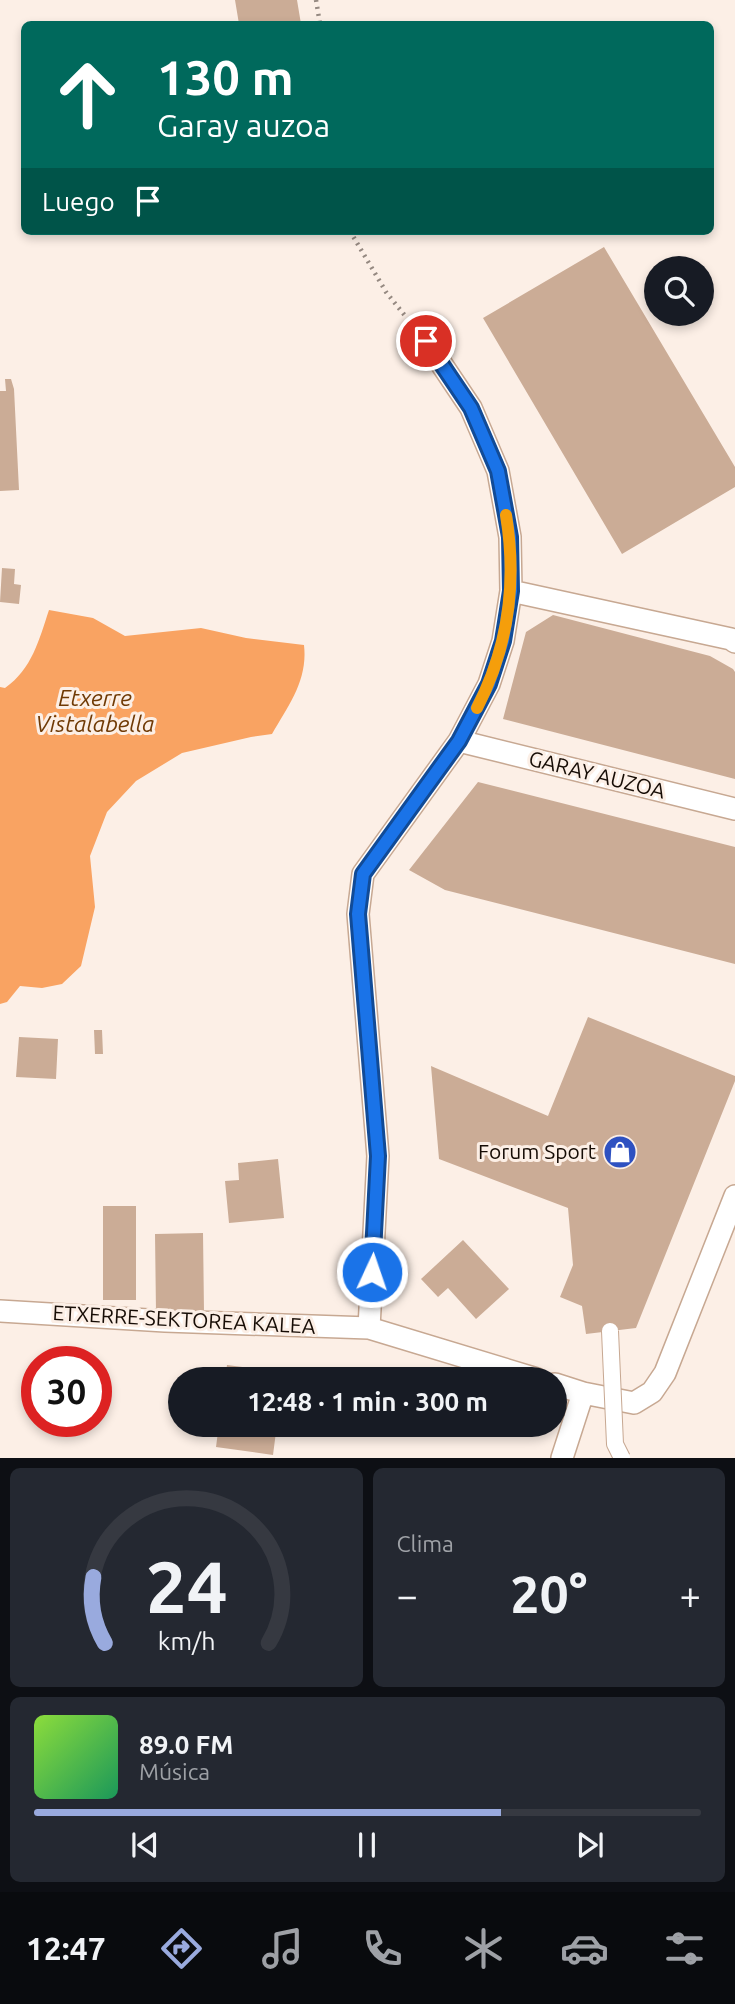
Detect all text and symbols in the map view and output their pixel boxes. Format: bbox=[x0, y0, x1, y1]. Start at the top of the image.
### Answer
icon: ahead bbox=[42, 49, 133, 140]
text: 130 m bbox=[157, 49, 294, 104]
text: Garay auzoa bbox=[157, 107, 330, 143]
icon: arrive bbox=[129, 182, 167, 220]
text: Luego bbox=[42, 187, 115, 216]
map controls bbox=[644, 256, 714, 326]
button: search bbox=[644, 256, 714, 326]
pin bbox=[396, 311, 456, 371]
icon: arrive bbox=[407, 322, 445, 360]
water label: Etxerre Vistalabella bbox=[36, 685, 154, 736]
street label: GARAY AUZOA bbox=[527, 745, 668, 803]
shop icon: Forum Sport bbox=[601, 1133, 639, 1171]
place label: Forum Sport bbox=[478, 1139, 596, 1163]
position arrow bbox=[335, 1235, 409, 1309]
street label: ETXERRE-SEKTOREA KALEA bbox=[52, 1300, 317, 1338]
speed limit sign: 30 bbox=[21, 1346, 112, 1437]
text: 12:48 · 1 min · 300 m bbox=[247, 1387, 488, 1416]
text: Clima bbox=[397, 1531, 454, 1556]
text: 24 bbox=[145, 1546, 227, 1628]
text: 20° bbox=[510, 1565, 587, 1623]
text: − bbox=[397, 1574, 418, 1616]
text: + bbox=[680, 1574, 701, 1616]
text: km/h bbox=[157, 1627, 215, 1655]
text: 89.0 FM bbox=[139, 1730, 233, 1759]
text: Música bbox=[139, 1759, 210, 1784]
icon: previous bbox=[126, 1826, 164, 1864]
icon: pause bbox=[348, 1826, 386, 1864]
icon: next bbox=[571, 1826, 609, 1864]
icon: directions bbox=[157, 1924, 206, 1973]
icon: music bbox=[258, 1924, 307, 1973]
icon: phone bbox=[358, 1924, 407, 1973]
icon: climate bbox=[459, 1924, 508, 1973]
icon: car bbox=[560, 1924, 609, 1973]
icon: filters bbox=[660, 1924, 709, 1973]
text: 12:47 bbox=[26, 1930, 106, 1966]

